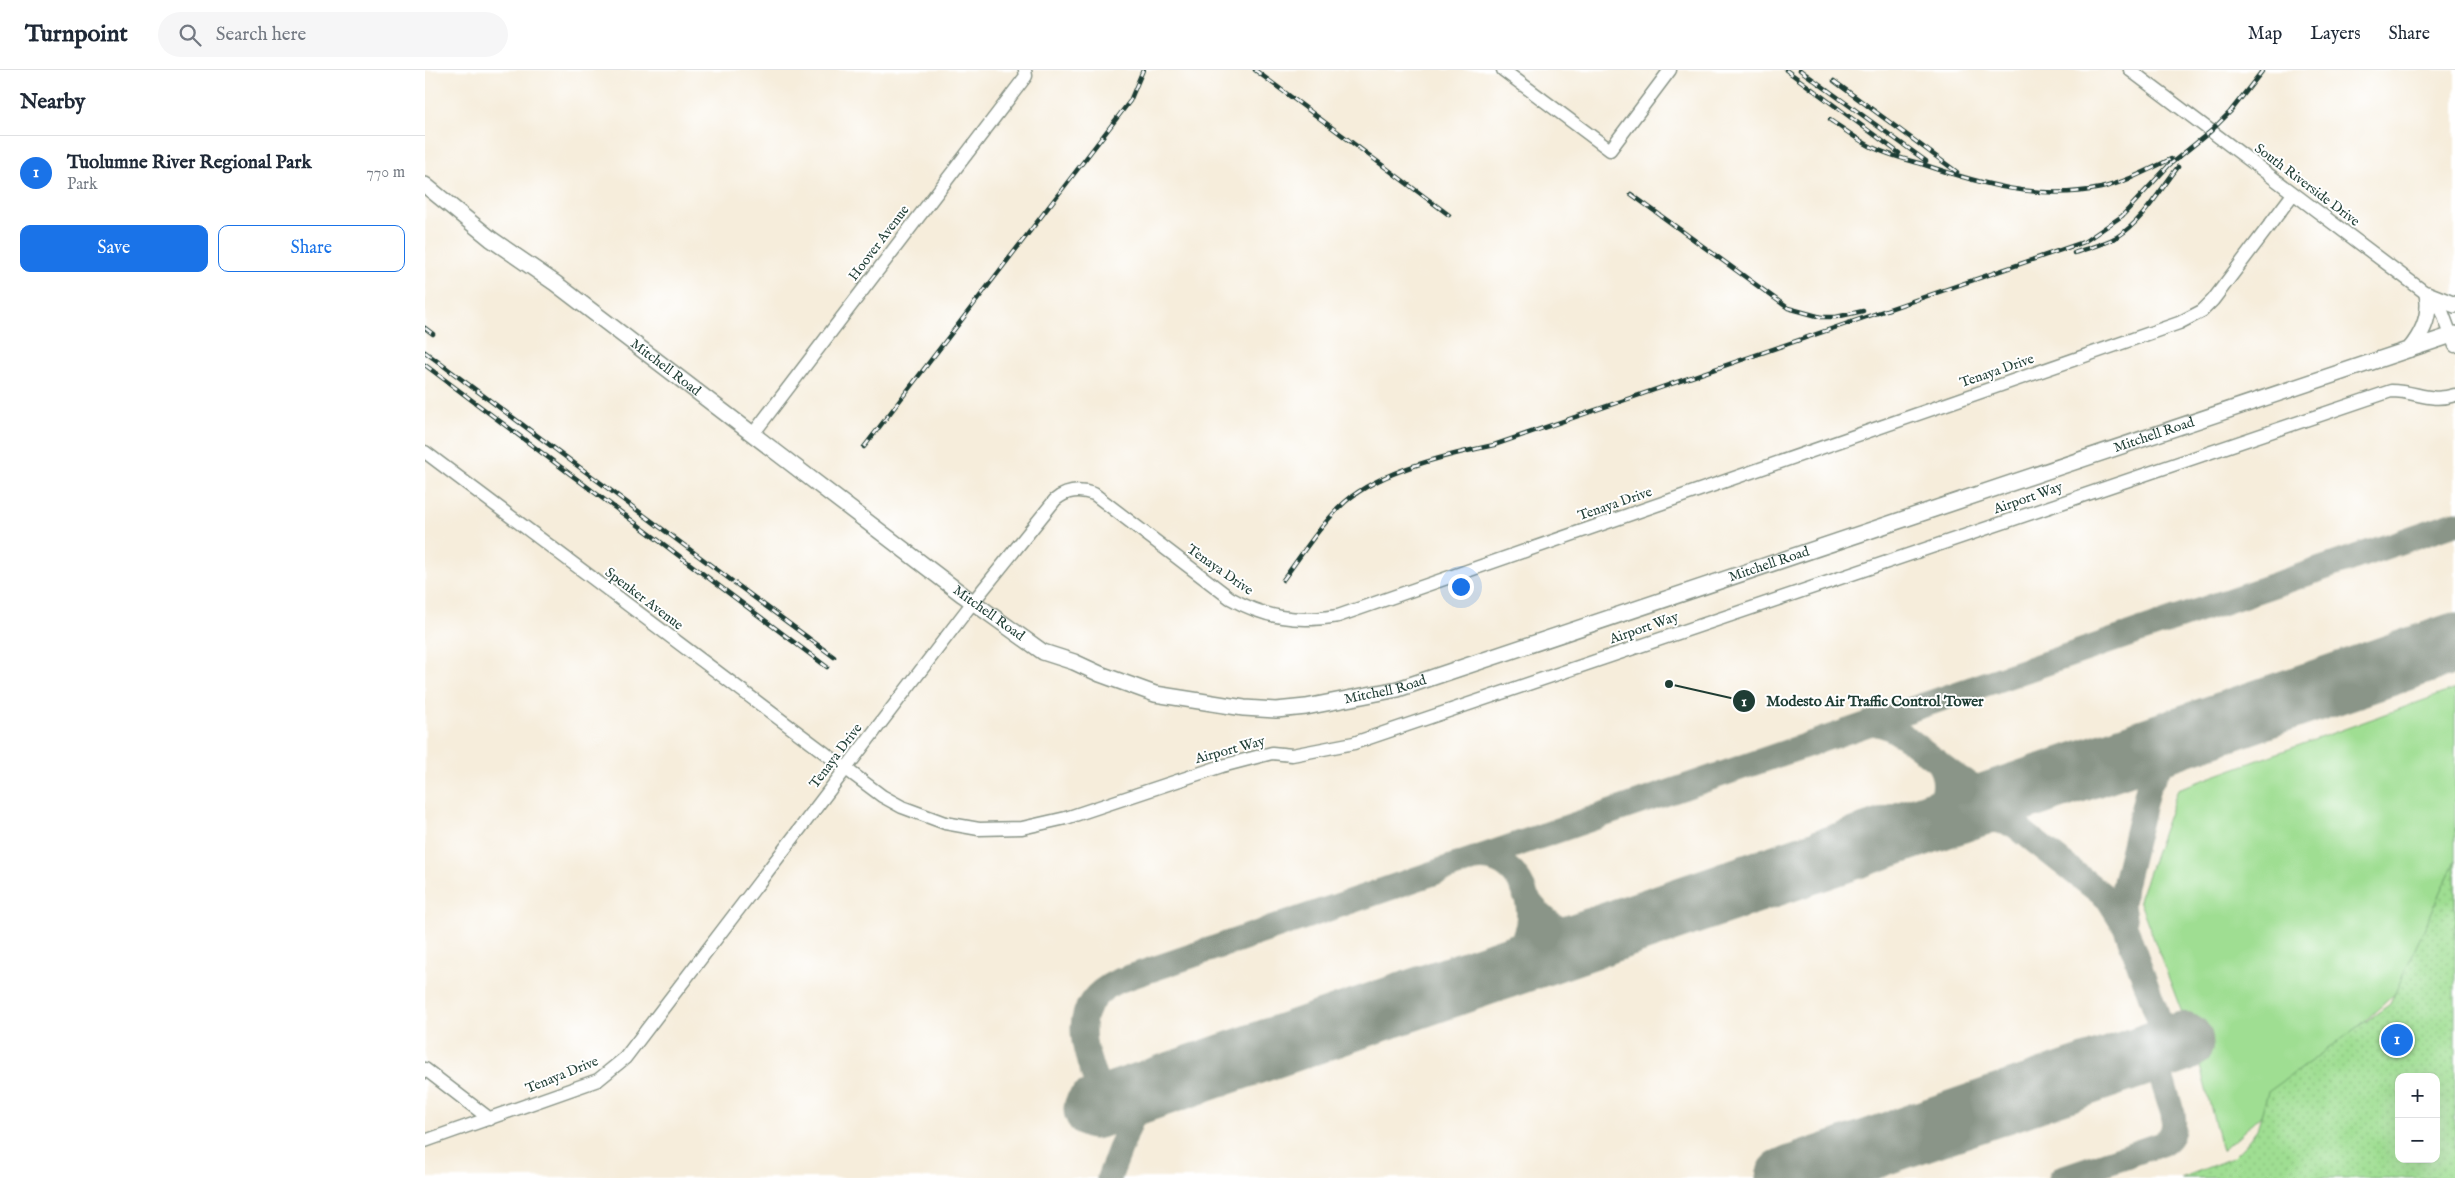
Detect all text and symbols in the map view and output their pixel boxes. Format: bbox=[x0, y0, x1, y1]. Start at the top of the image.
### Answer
search box bbox=[158, 12, 508, 57]
text: Turnpoint bbox=[25, 19, 128, 50]
icon: search bbox=[176, 21, 204, 49]
text: Search here bbox=[216, 23, 306, 47]
text: Map bbox=[2248, 23, 2282, 46]
text: Layers bbox=[2310, 23, 2361, 46]
text: Share bbox=[2389, 23, 2430, 46]
text: Nearby bbox=[20, 89, 85, 116]
street label: South Riverside Drive bbox=[2251, 139, 2364, 231]
text: Tuolumne River Regional Park bbox=[67, 151, 312, 175]
text: 1 bbox=[33, 163, 39, 183]
text: 770 m bbox=[366, 163, 405, 183]
text: Park bbox=[67, 175, 97, 195]
street label: Hoover Avenue bbox=[845, 201, 914, 284]
button: Save bbox=[20, 225, 208, 272]
button: Share bbox=[218, 225, 405, 272]
street label: Mitchell Road bbox=[627, 335, 705, 400]
street label: Tenaya Drive bbox=[1958, 350, 2037, 392]
street label: Mitchell Road bbox=[2111, 413, 2197, 457]
street label: Airport Way bbox=[1990, 478, 2065, 519]
street label: Tenaya Drive bbox=[1576, 483, 1655, 525]
street label: Tenaya Drive bbox=[1183, 540, 1257, 600]
street label: Mitchell Road bbox=[1726, 542, 1812, 586]
street label: Spenker Avenue bbox=[601, 564, 687, 635]
your location bbox=[1448, 574, 1474, 600]
street label: Mitchell Road bbox=[949, 581, 1028, 645]
street label: Airport Way bbox=[1606, 608, 1681, 649]
street label: Mitchell Road bbox=[1343, 671, 1429, 708]
callout: Modesto Air Traffic Control Tower bbox=[1732, 686, 1994, 716]
text: 1 bbox=[1741, 692, 1747, 711]
text: Modesto Air Traffic Control Tower bbox=[1766, 692, 1984, 711]
street label: Tenaya Drive bbox=[806, 719, 867, 792]
street label: Airport Way bbox=[1192, 732, 1267, 768]
pin: 1 bbox=[2381, 1021, 2413, 1059]
street label: Tenaya Drive bbox=[523, 1052, 602, 1098]
map controls bbox=[2395, 1073, 2440, 1163]
button: + bbox=[2395, 1073, 2440, 1118]
button: − bbox=[2395, 1118, 2440, 1163]

